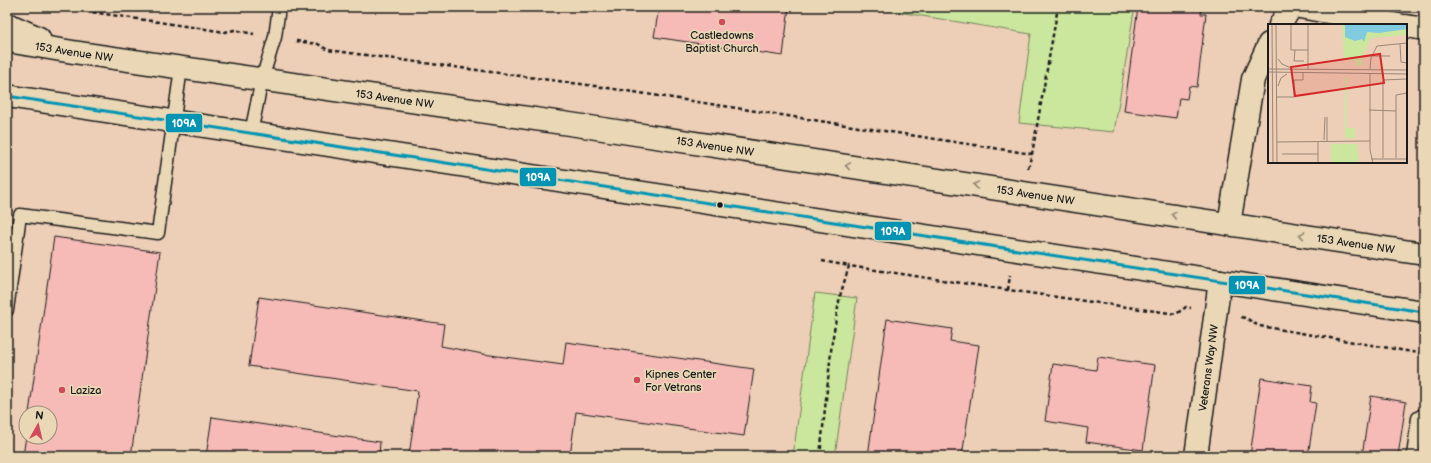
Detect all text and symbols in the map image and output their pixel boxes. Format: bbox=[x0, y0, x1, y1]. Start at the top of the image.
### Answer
marker: Castledowns Baptist Church bbox=[717, 17, 727, 27]
inset map bbox=[1268, 24, 1407, 163]
place label: Castledowns Baptist Church bbox=[685, 29, 759, 55]
street label: 153 Avenue NW bbox=[34, 40, 114, 65]
street label: 153 Avenue NW bbox=[355, 87, 435, 111]
line badge: 109A bbox=[165, 113, 203, 133]
text: 109A bbox=[172, 117, 197, 130]
street label: 153 Avenue NW bbox=[675, 134, 755, 159]
one-way arrow bbox=[845, 162, 851, 171]
line badge: 109A bbox=[519, 167, 557, 187]
text: 109A bbox=[526, 171, 551, 184]
one-way arrow bbox=[973, 181, 979, 190]
street label: 153 Avenue NW bbox=[996, 183, 1075, 208]
unlabelled marker bbox=[715, 200, 725, 210]
one-way arrow bbox=[1171, 211, 1177, 220]
line badge: 109A bbox=[874, 221, 912, 241]
text: 109A bbox=[881, 225, 906, 238]
one-way arrow bbox=[1299, 231, 1305, 240]
street label: 153 Avenue NW bbox=[1316, 232, 1396, 256]
line badge: 109A bbox=[1228, 275, 1266, 295]
text: 109A bbox=[1235, 279, 1260, 292]
street label: Veterans Way NW bbox=[1196, 324, 1221, 412]
place label: Kipnes Center For Vetrans bbox=[645, 368, 717, 394]
marker: Kipnes Center For Vetrans bbox=[632, 375, 642, 385]
place label: Laziza bbox=[70, 384, 101, 397]
marker: Laziza bbox=[57, 385, 67, 395]
north arrow bbox=[18, 405, 58, 445]
text: N bbox=[34, 409, 44, 423]

